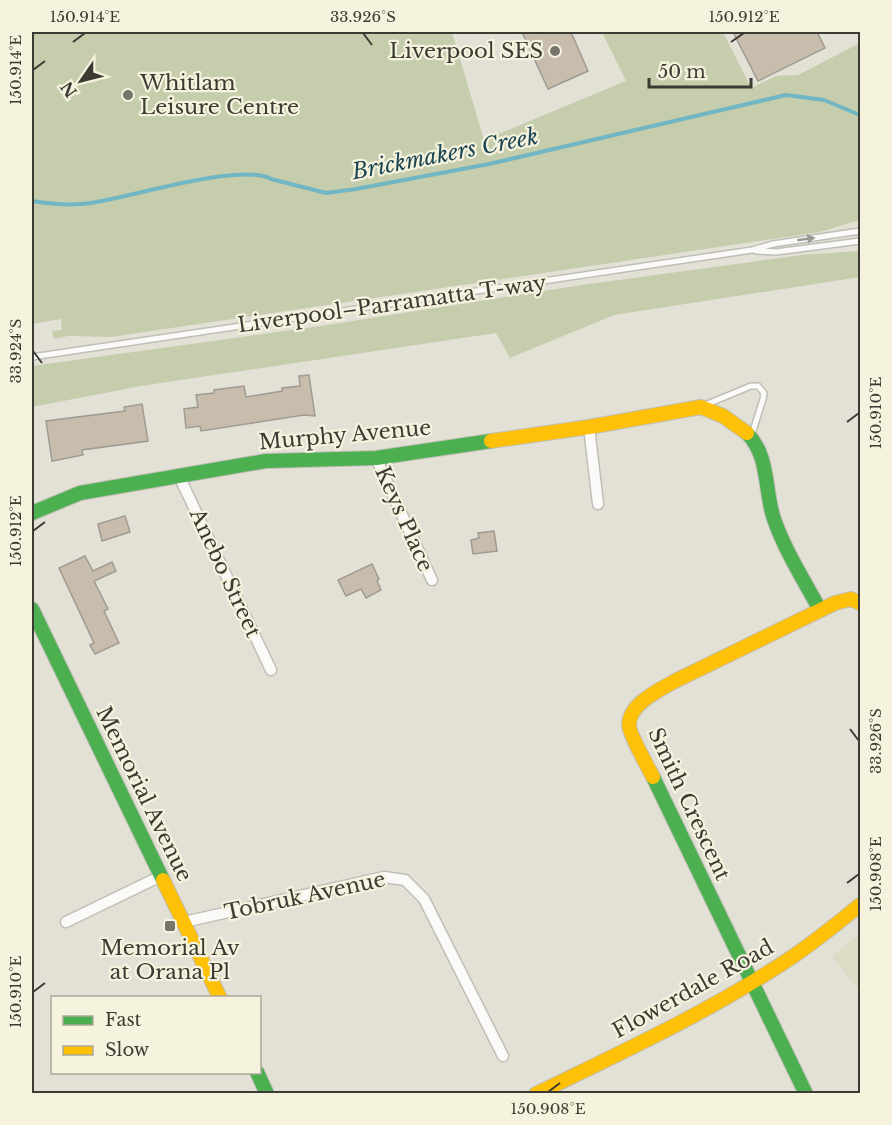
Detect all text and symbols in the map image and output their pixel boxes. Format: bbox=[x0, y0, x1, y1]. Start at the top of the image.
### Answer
text: 150.914°E bbox=[50, 7, 120, 26]
text: 33.926°S bbox=[330, 7, 396, 26]
text: 150.912°E bbox=[708, 7, 780, 26]
text: 150.914°E bbox=[6, 35, 25, 105]
place label: Liverpool SES bbox=[389, 38, 543, 64]
marker: Liverpool SES bbox=[548, 44, 562, 58]
north arrow bbox=[51, 51, 111, 111]
scale bar bbox=[649, 51, 751, 89]
text: 50 m bbox=[658, 61, 706, 83]
place label: Whitlam Leisure Centre bbox=[139, 70, 299, 120]
text: N bbox=[56, 78, 81, 102]
marker: Whitlam Leisure Centre bbox=[121, 88, 135, 102]
water label: Brickmakers Creek bbox=[349, 123, 540, 185]
one-way arrow bbox=[796, 235, 815, 244]
street label: Liverpool–Parramatta T-way bbox=[236, 269, 549, 339]
text: 33.924°S bbox=[6, 319, 25, 383]
text: 150.910°E bbox=[866, 377, 885, 449]
street label: Murphy Avenue bbox=[258, 415, 432, 455]
street label: Keys Place bbox=[369, 462, 439, 576]
text: 150.912°E bbox=[6, 495, 25, 567]
street label: Anebo Street bbox=[183, 503, 266, 642]
street label: Memorial Avenue bbox=[90, 702, 198, 886]
text: 33.926°S bbox=[866, 708, 885, 774]
street label: Smith Crescent bbox=[642, 723, 736, 885]
text: 150.908°E bbox=[866, 836, 885, 912]
street label: Tobruk Avenue bbox=[222, 866, 388, 926]
marker: Memorial Av at Orana Pl bbox=[163, 919, 177, 933]
street label: Flowerdale Road bbox=[608, 934, 778, 1044]
place label: Memorial Av at Orana Pl bbox=[100, 935, 240, 985]
text: 150.910°E bbox=[6, 956, 25, 1028]
legend bbox=[51, 996, 261, 1074]
text: Fast bbox=[105, 1009, 142, 1031]
text: Slow bbox=[105, 1039, 150, 1061]
text: 150.908°E bbox=[510, 1099, 586, 1118]

